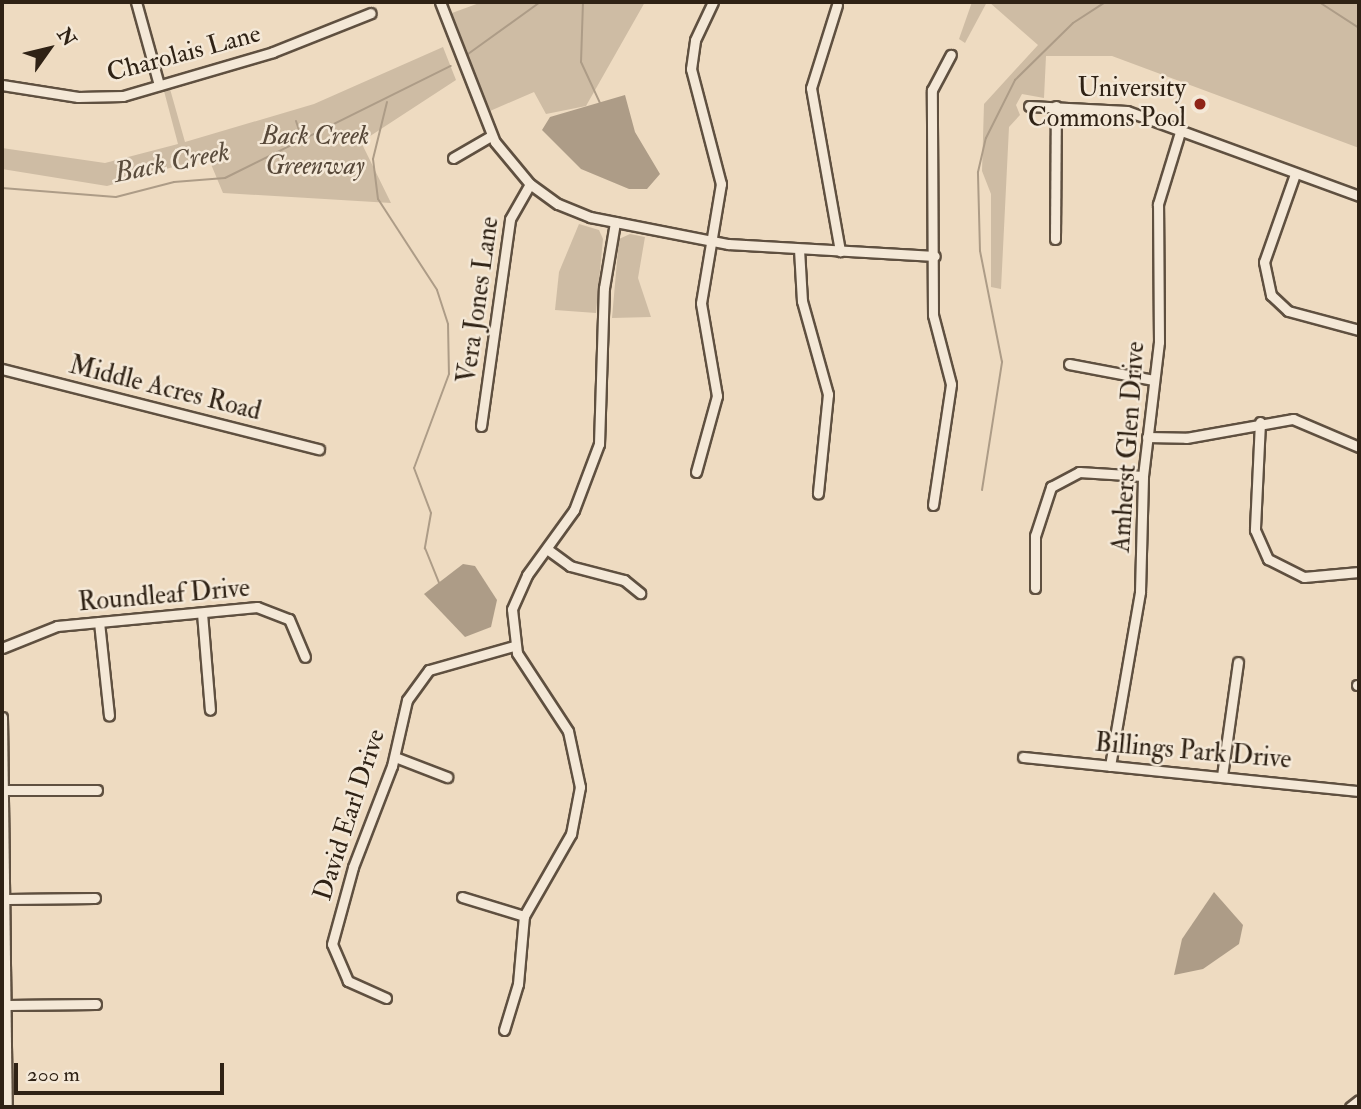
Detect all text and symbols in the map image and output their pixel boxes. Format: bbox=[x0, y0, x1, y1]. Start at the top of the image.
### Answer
north arrow bbox=[14, 14, 84, 84]
street label: Charolais Lane bbox=[104, 19, 264, 89]
text: N bbox=[52, 23, 81, 51]
place label: University Commons Pool bbox=[1028, 73, 1186, 134]
marker: University Commons Pool bbox=[1192, 96, 1208, 112]
park label: Back Creek Greenway bbox=[261, 121, 369, 182]
water label: Back Creek bbox=[111, 135, 233, 191]
street label: Vera Jones Lane bbox=[452, 215, 506, 385]
street label: Amherst Glen Drive bbox=[1106, 340, 1152, 554]
street label: Middle Acres Road bbox=[66, 350, 264, 428]
street label: Roundleaf Drive bbox=[77, 573, 251, 619]
street label: David Earl Drive bbox=[308, 725, 392, 905]
street label: Billings Park Drive bbox=[1094, 728, 1292, 776]
scale bar bbox=[18, 1050, 228, 1094]
text: 200 m bbox=[27, 1061, 80, 1088]

